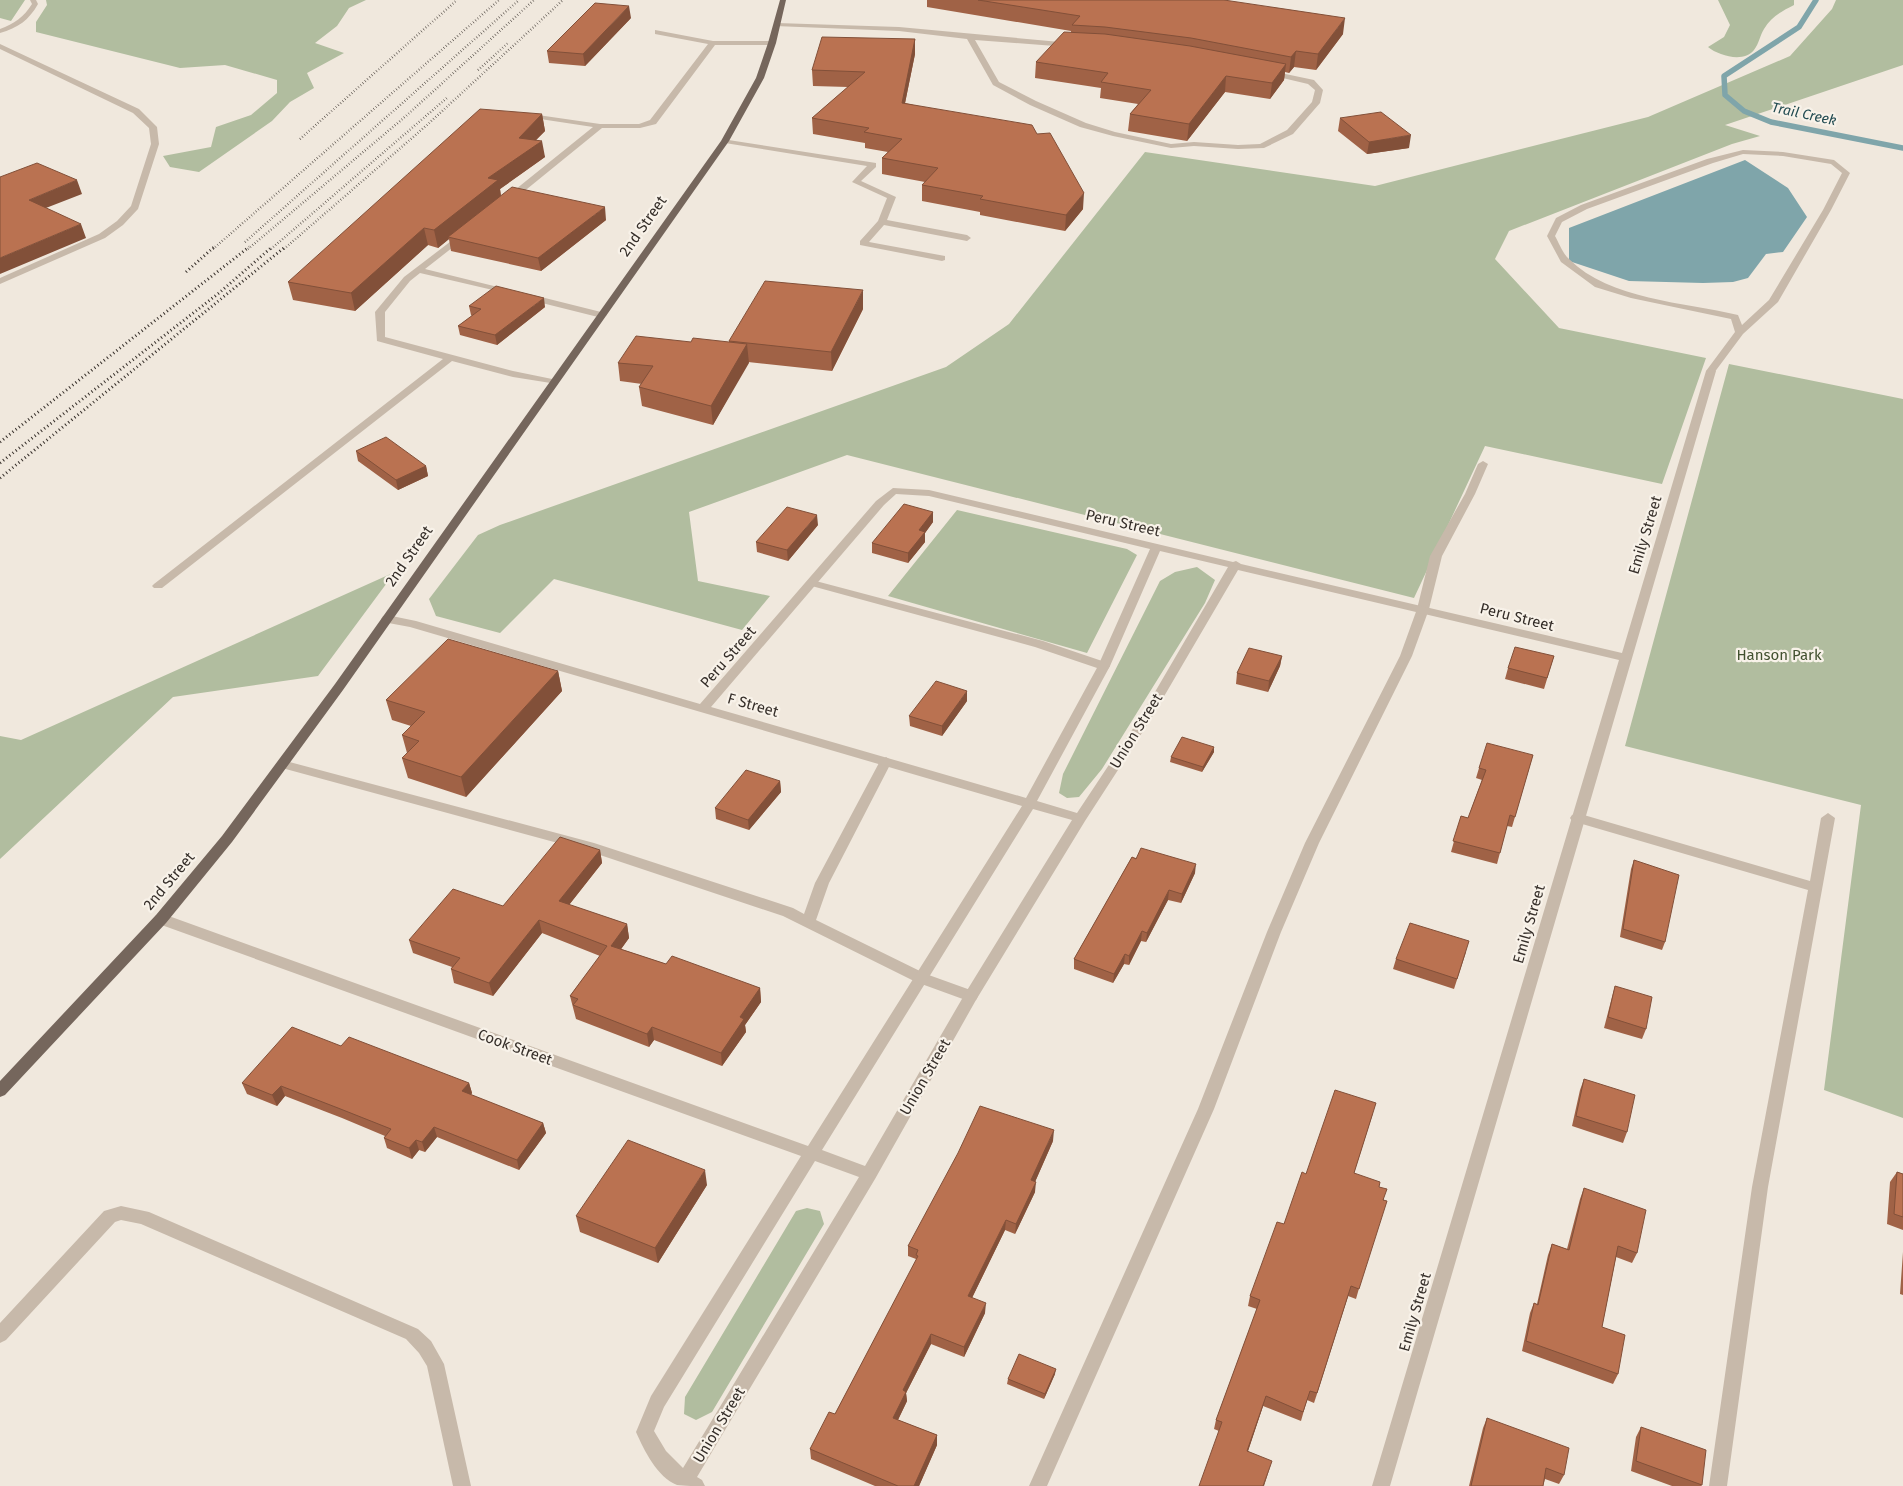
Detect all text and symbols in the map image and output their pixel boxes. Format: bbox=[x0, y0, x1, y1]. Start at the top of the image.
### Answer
water label: Trail Creek bbox=[1770, 99, 1838, 129]
street label: 2nd Street bbox=[616, 192, 671, 260]
street label: Emily Street bbox=[1625, 493, 1666, 576]
street label: Peru Street bbox=[1084, 506, 1162, 540]
street label: 2nd Street bbox=[382, 522, 437, 590]
street label: Peru Street bbox=[1478, 599, 1556, 635]
street label: Peru Street bbox=[696, 622, 760, 691]
park label: Hanson Park bbox=[1736, 646, 1822, 664]
street label: F Street bbox=[726, 689, 781, 721]
street label: Union Street bbox=[1106, 690, 1167, 772]
street label: 2nd Street bbox=[140, 848, 199, 914]
street label: Emily Street bbox=[1509, 882, 1549, 966]
street label: Cook Street bbox=[475, 1025, 555, 1069]
street label: Union Street bbox=[896, 1035, 954, 1118]
street label: Emily Street bbox=[1395, 1270, 1435, 1354]
street label: Union Street bbox=[689, 1383, 749, 1466]

